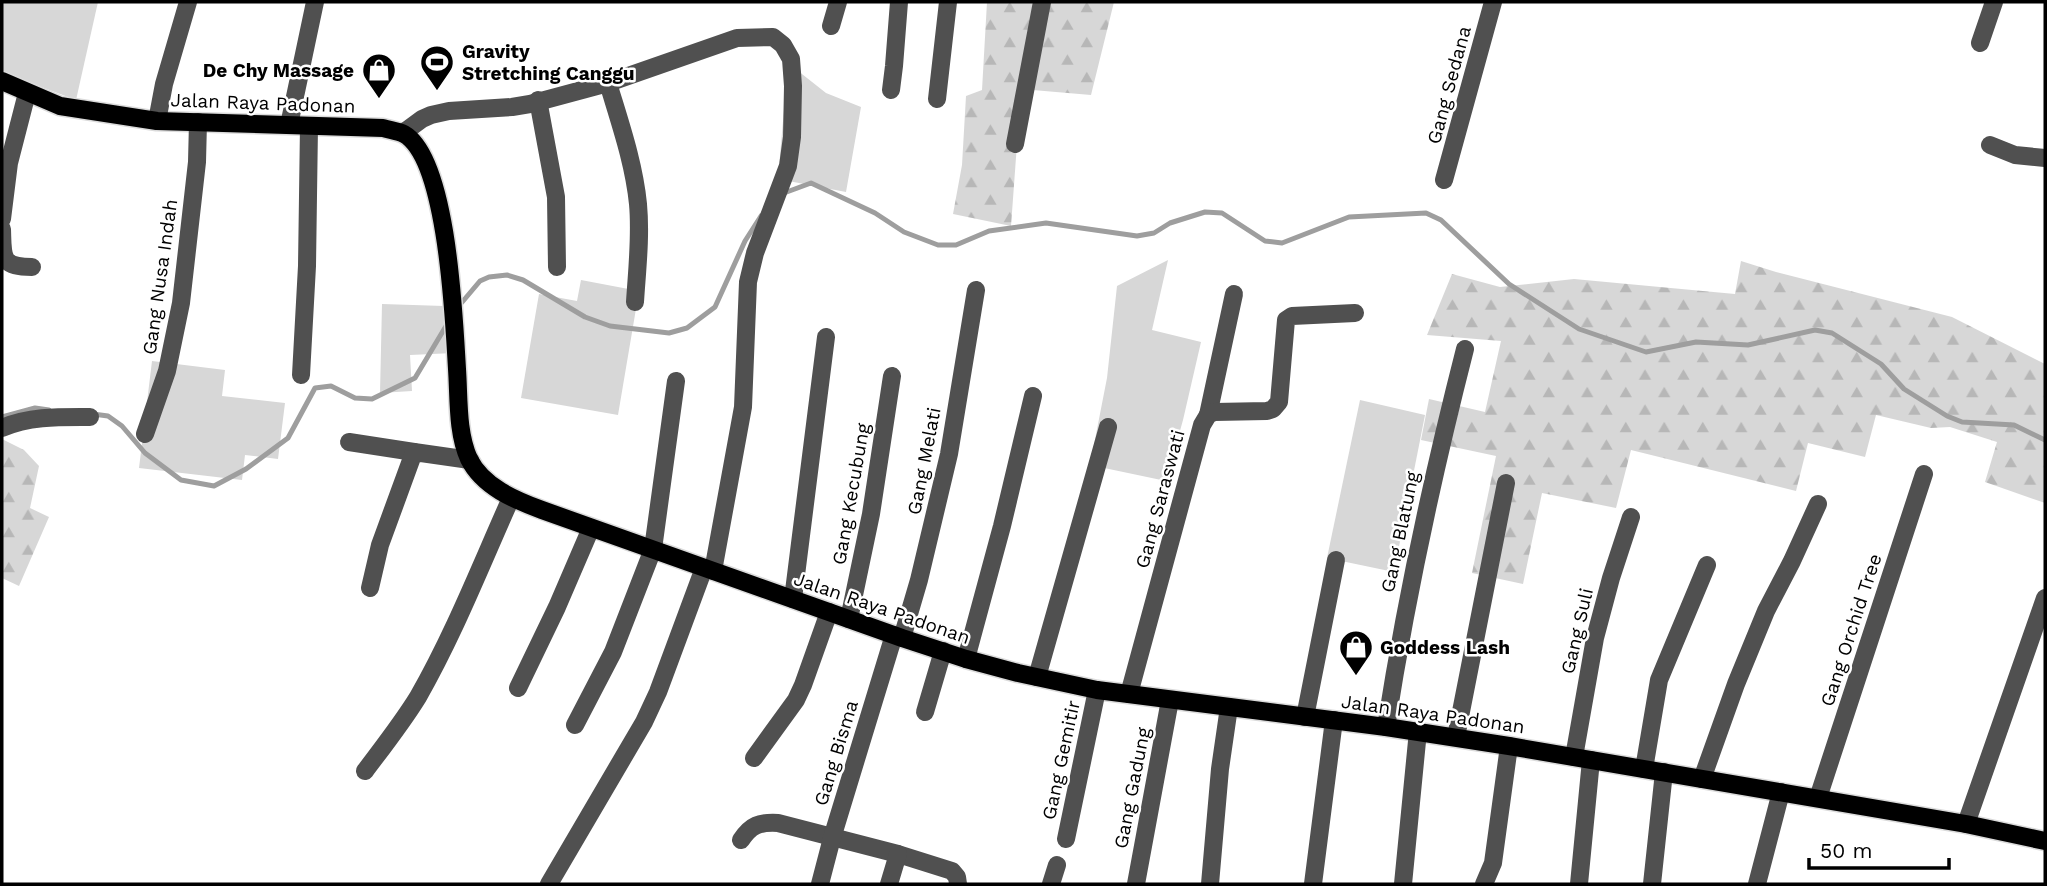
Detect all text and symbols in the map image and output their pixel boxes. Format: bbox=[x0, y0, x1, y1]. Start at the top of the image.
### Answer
street label: Gang Sedana bbox=[1422, 23, 1476, 147]
place label: Gravity Stretching Canggu bbox=[462, 40, 635, 85]
sports icon: Gravity Stretching Canggu bbox=[418, 43, 456, 92]
shop icon: De Chy Massage bbox=[360, 51, 398, 100]
place label: De Chy Massage bbox=[203, 59, 354, 82]
street label: Jalan Raya Padonan bbox=[170, 88, 356, 118]
street label: Gang Nusa Indah bbox=[138, 198, 182, 356]
street label: Gang Melati bbox=[902, 405, 946, 517]
street label: Gang Kecubung bbox=[827, 421, 875, 567]
street label: Gang Saraswati bbox=[1130, 427, 1190, 571]
street label: Gang Blatung bbox=[1376, 469, 1424, 595]
street label: Gang Orchid Tree bbox=[1815, 551, 1887, 709]
street label: Jalan Raya Padonan bbox=[791, 567, 973, 649]
street label: Gang Suli bbox=[1556, 586, 1598, 676]
shop icon: Goddess Lash bbox=[1337, 628, 1375, 677]
place label: Goddess Lash bbox=[1380, 636, 1510, 659]
street label: Jalan Raya Padonan bbox=[1340, 690, 1526, 738]
street label: Gang Bisma bbox=[809, 697, 863, 809]
street label: Gang Gemitir bbox=[1037, 698, 1085, 822]
street label: Gang Gadung bbox=[1109, 725, 1155, 851]
scale bar bbox=[1809, 826, 1949, 870]
text: 50 m bbox=[1820, 838, 1872, 863]

